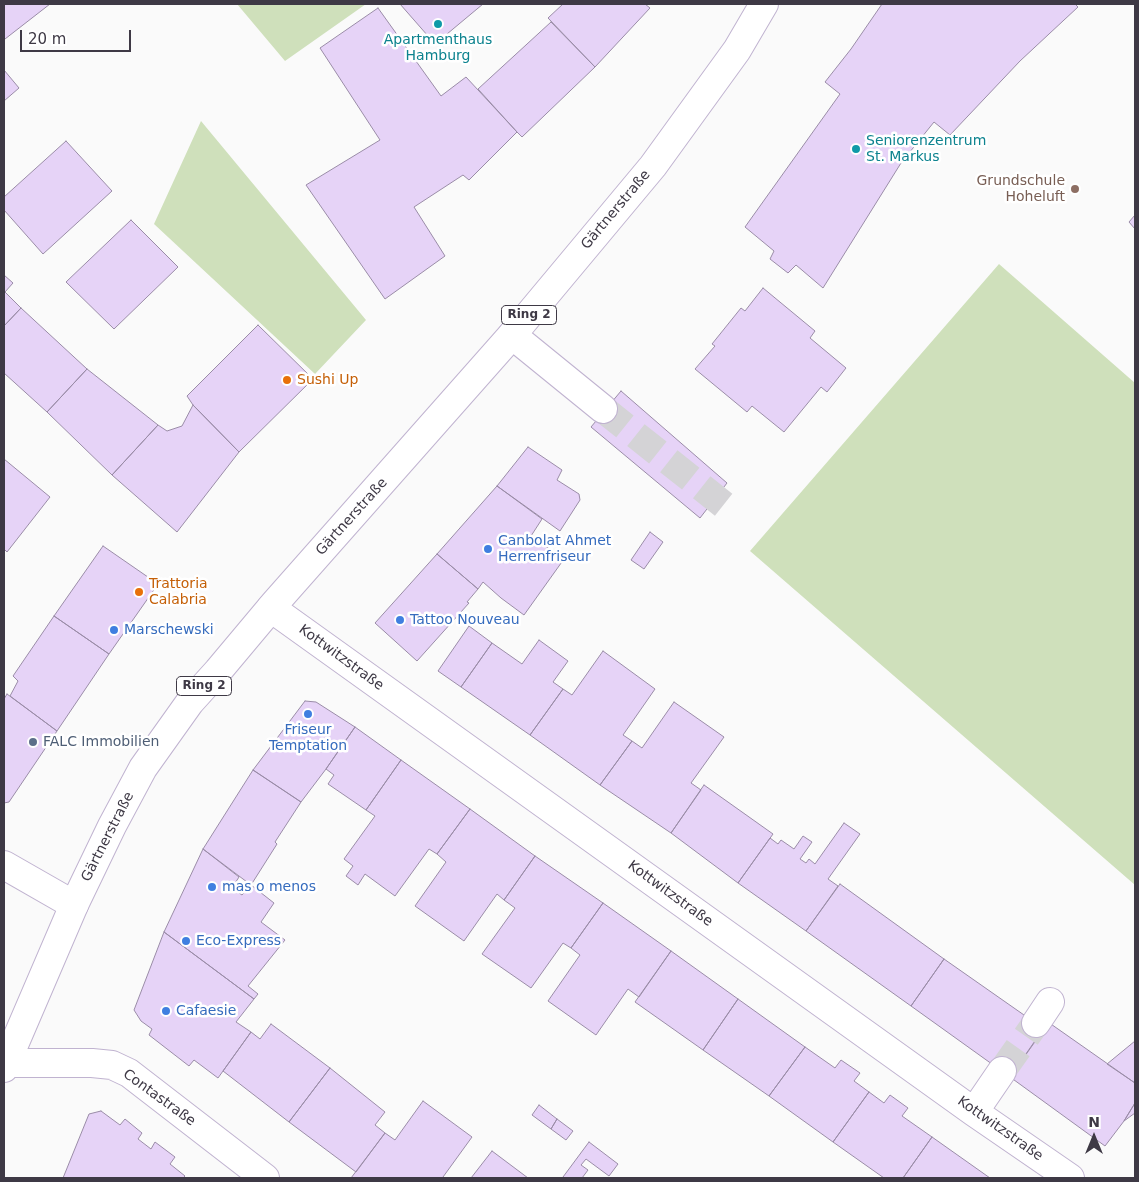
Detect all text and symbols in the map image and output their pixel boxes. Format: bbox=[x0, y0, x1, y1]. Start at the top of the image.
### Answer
marker: Apartmenthaus Hamburg bbox=[432, 18, 444, 30]
scale bar bbox=[22, 20, 134, 52]
text: 20 m bbox=[28, 30, 66, 48]
place label: Apartmenthaus Hamburg bbox=[384, 32, 492, 64]
place label: Seniorenzentrum St. Markus bbox=[866, 133, 986, 166]
marker: Seniorenzentrum St. Markus bbox=[850, 143, 862, 155]
street label: Gärtnerstraße bbox=[578, 167, 654, 253]
place label: Grundschule Hoheluft bbox=[977, 173, 1065, 206]
marker: Grundschule Hoheluft bbox=[1069, 183, 1081, 195]
road number: Ring 2 bbox=[502, 306, 556, 324]
place label: Sushi Up bbox=[297, 372, 358, 388]
marker: Sushi Up bbox=[281, 374, 293, 386]
street label: Gärtnerstraße bbox=[313, 475, 391, 559]
place label: Canbolat Ahmet Herrenfriseur bbox=[498, 533, 611, 566]
marker: Canbolat Ahmet Herrenfriseur bbox=[482, 543, 494, 555]
place label: Trattoria Calabria bbox=[149, 576, 208, 608]
marker: Trattoria Calabria bbox=[133, 586, 145, 598]
place label: Tattoo Nouveau bbox=[410, 612, 520, 628]
marker: Tattoo Nouveau bbox=[394, 614, 406, 626]
place label: Marschewski bbox=[124, 622, 214, 638]
street label: Kottwitzstraße bbox=[295, 622, 387, 694]
marker: Marschewski bbox=[108, 624, 120, 636]
road number: Ring 2 bbox=[176, 676, 232, 696]
marker: Friseur Temptation bbox=[302, 708, 314, 720]
place label: Friseur Temptation bbox=[269, 722, 347, 754]
place label: FALC Immobilien bbox=[43, 734, 159, 750]
marker: FALC Immobilien bbox=[27, 736, 39, 748]
street label: Gärtnerstraße bbox=[78, 789, 138, 885]
street label: Kottwitzstraße bbox=[624, 858, 716, 930]
place label: mas o menos bbox=[222, 879, 316, 895]
marker: mas o menos bbox=[206, 881, 218, 893]
place label: Eco-Express bbox=[196, 933, 281, 949]
marker: Eco-Express bbox=[180, 935, 192, 947]
place label: Cafaesie bbox=[176, 1003, 236, 1019]
marker: Cafaesie bbox=[160, 1005, 172, 1017]
street label: Contastraße bbox=[119, 1066, 199, 1130]
street label: Kottwitzstraße bbox=[954, 1093, 1046, 1165]
north arrow bbox=[1069, 1112, 1119, 1162]
text: N bbox=[1088, 1114, 1100, 1130]

